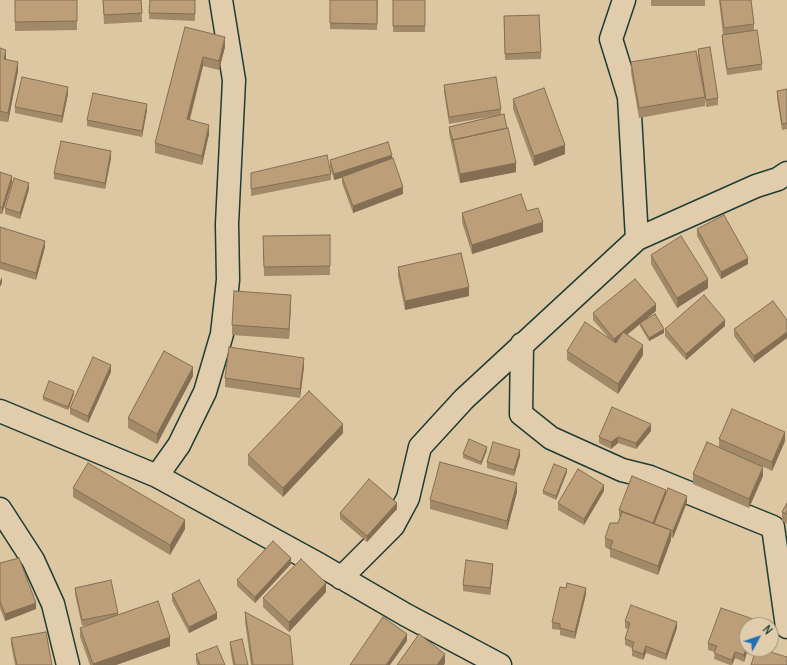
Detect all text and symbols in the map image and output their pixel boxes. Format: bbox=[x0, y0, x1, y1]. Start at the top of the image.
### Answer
north arrow bbox=[739, 617, 779, 657]
text: N bbox=[760, 623, 775, 637]

